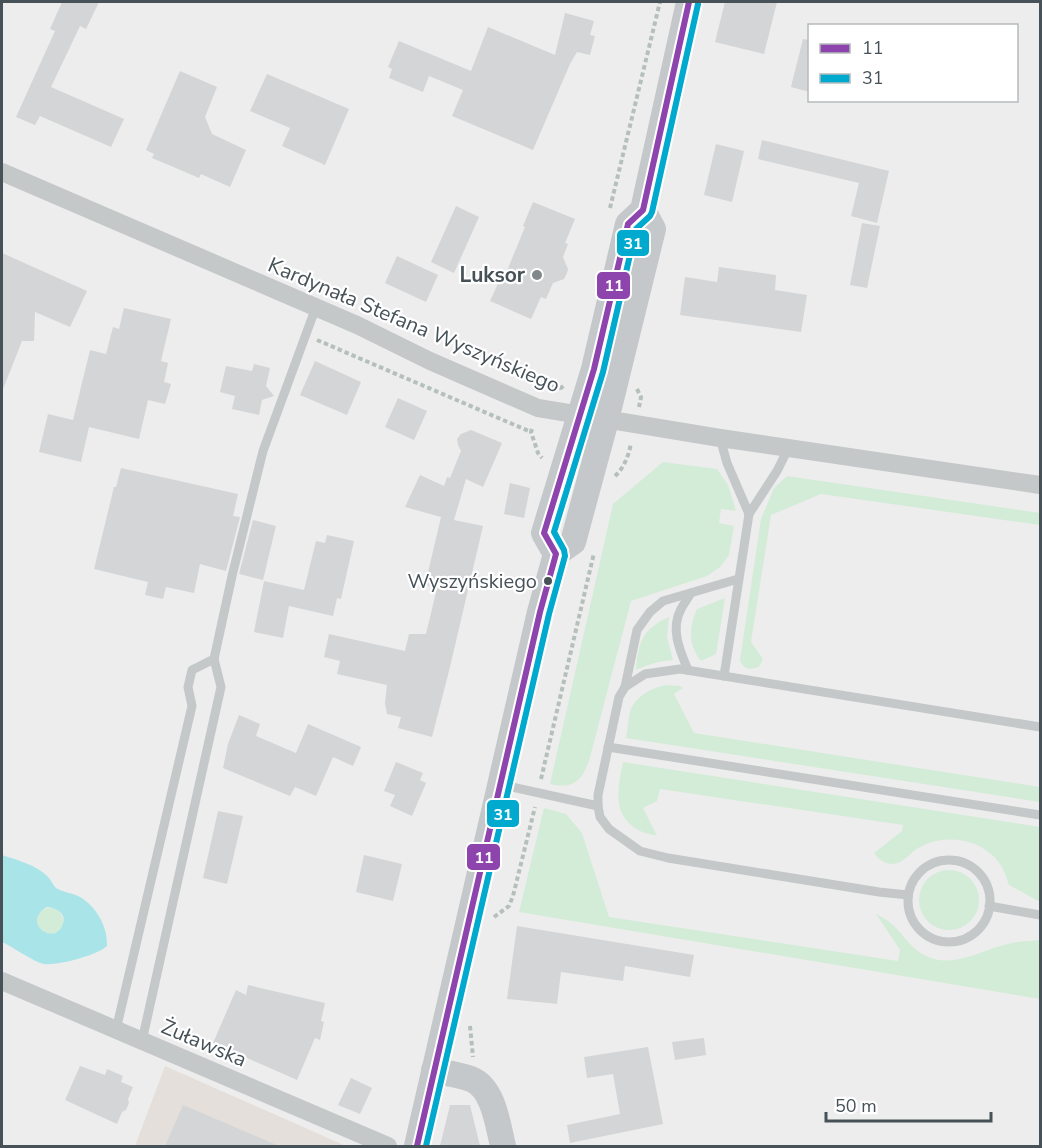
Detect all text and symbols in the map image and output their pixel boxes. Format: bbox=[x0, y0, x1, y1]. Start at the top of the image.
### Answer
legend bbox=[808, 24, 1018, 102]
text: 11 bbox=[862, 36, 884, 60]
text: 31 bbox=[862, 66, 884, 90]
line badge: 31 bbox=[616, 229, 650, 257]
text: 31 bbox=[623, 233, 643, 255]
street label: Kardynała Stefana Wyszyńskiego bbox=[264, 251, 564, 399]
place label: Luksor bbox=[460, 261, 526, 289]
marker: Luksor bbox=[530, 268, 544, 282]
line badge: 11 bbox=[596, 271, 631, 300]
text: 11 bbox=[604, 275, 624, 297]
place label: Wyszyńskiego bbox=[407, 568, 537, 595]
marker: Wyszyńskiego bbox=[542, 575, 554, 587]
line badge: 31 bbox=[486, 799, 520, 828]
text: 31 bbox=[493, 804, 513, 826]
line badge: 11 bbox=[466, 843, 501, 871]
text: 11 bbox=[474, 847, 494, 869]
street label: Żuławska bbox=[157, 1012, 251, 1074]
scale bar bbox=[826, 1085, 991, 1123]
text: 50 m bbox=[835, 1094, 877, 1118]

